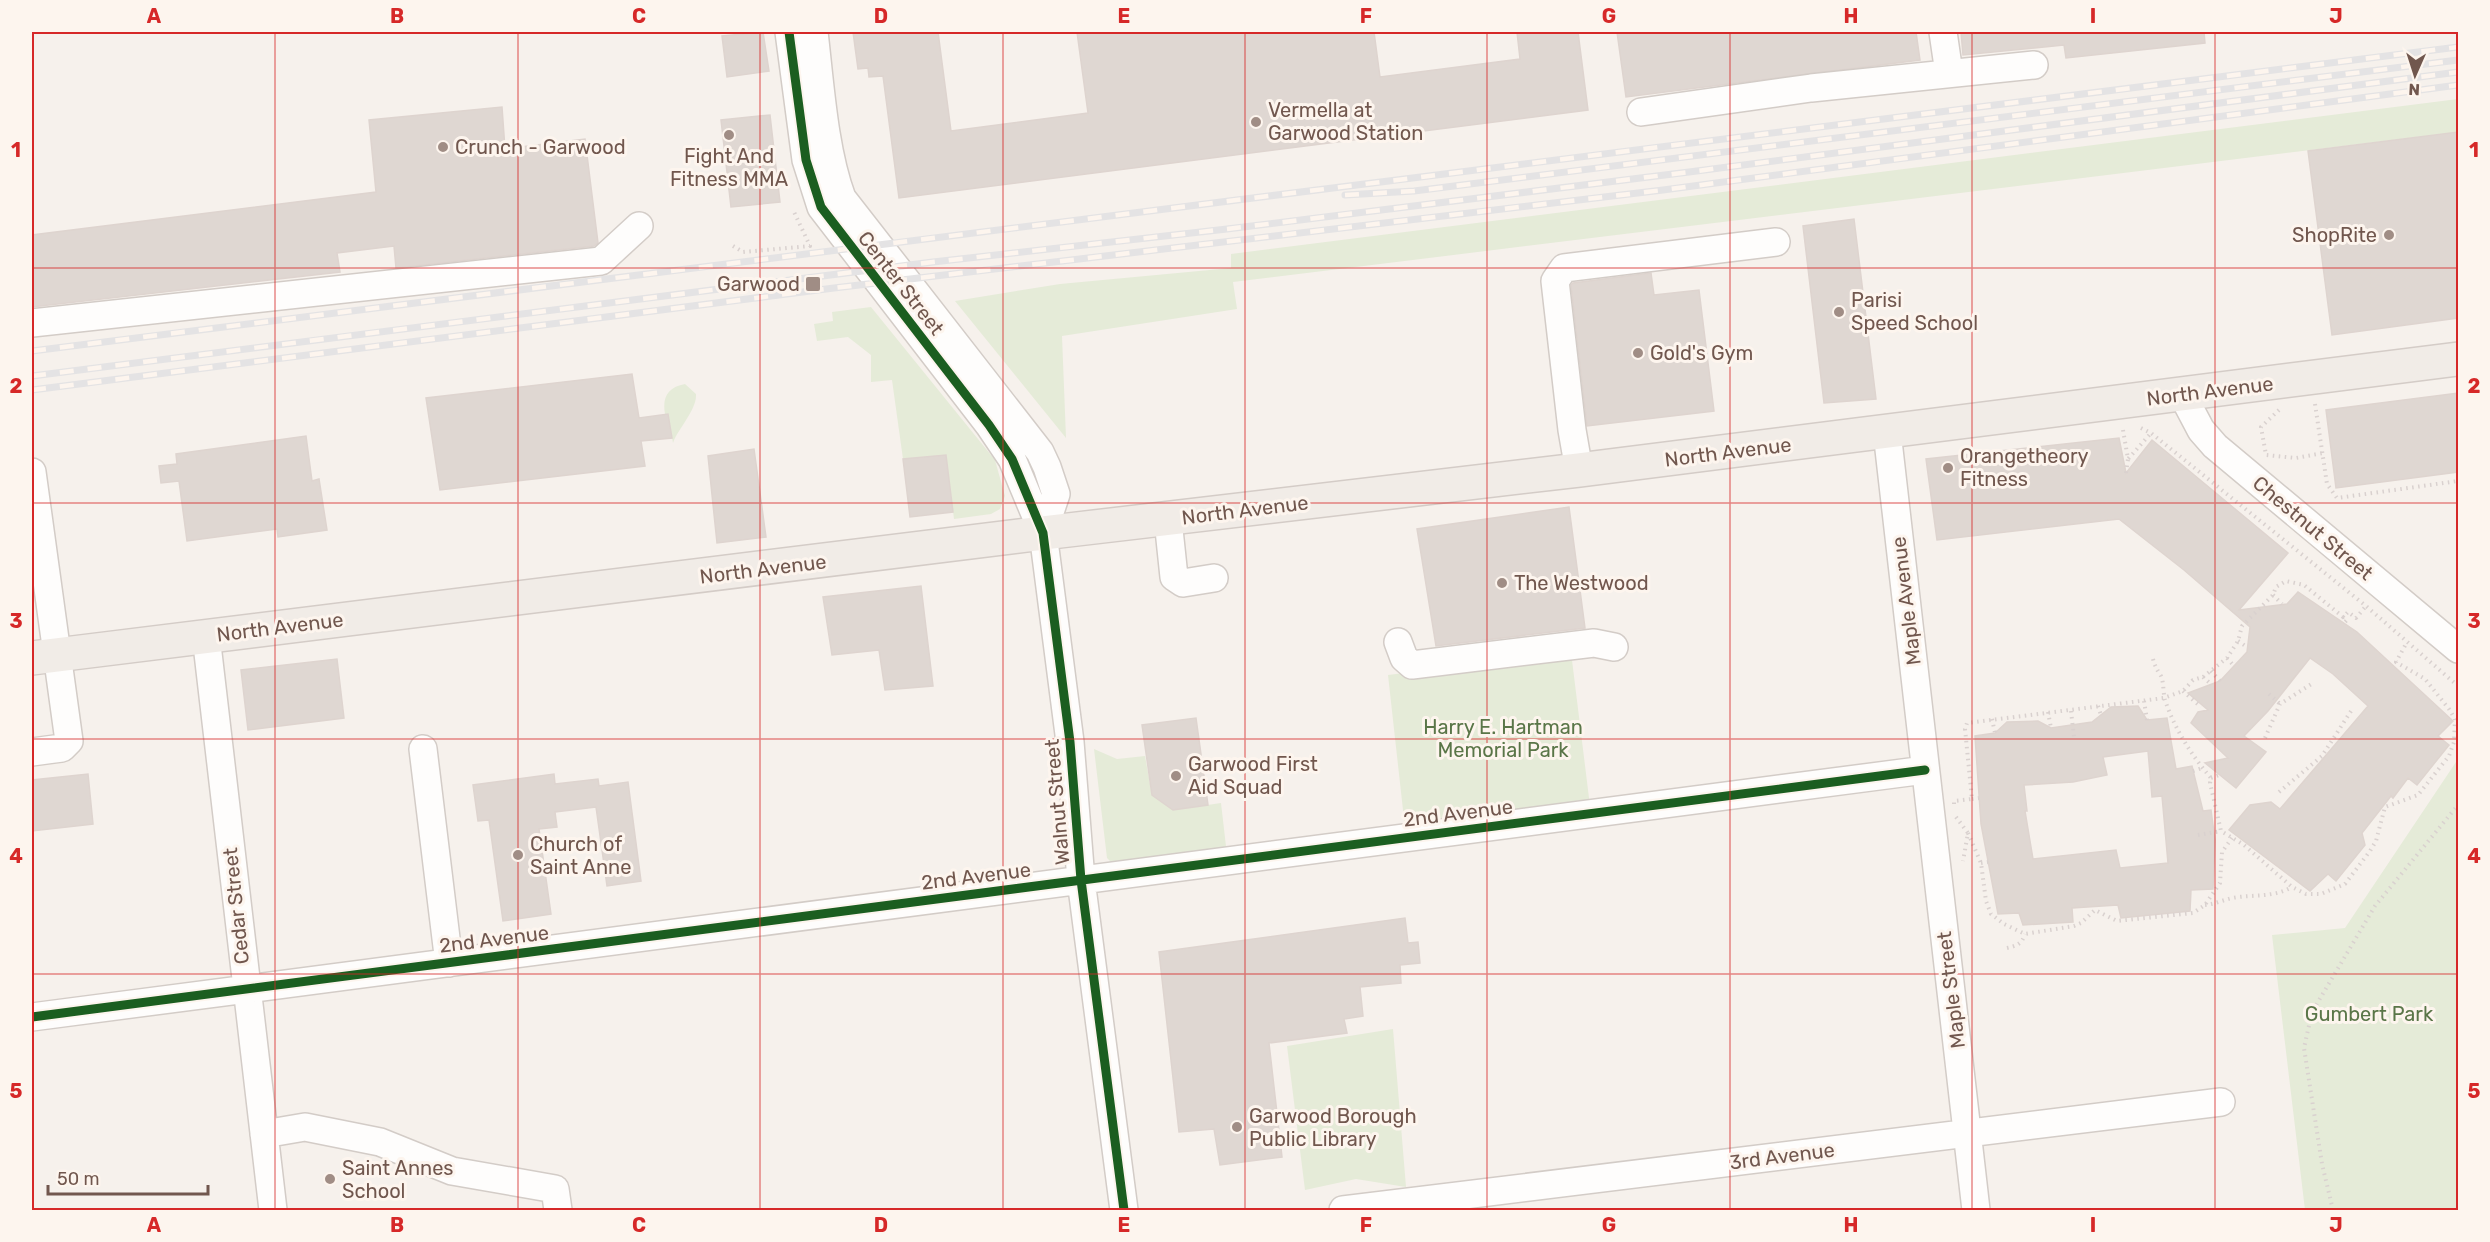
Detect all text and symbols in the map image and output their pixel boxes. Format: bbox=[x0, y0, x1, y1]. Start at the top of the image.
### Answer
text: A bbox=[147, 4, 162, 28]
text: B bbox=[390, 4, 404, 28]
text: C bbox=[632, 4, 646, 28]
text: D bbox=[874, 4, 888, 28]
text: E bbox=[1118, 4, 1130, 28]
text: F bbox=[1360, 4, 1372, 28]
text: G bbox=[1602, 4, 1616, 28]
text: H bbox=[1844, 4, 1858, 28]
text: I bbox=[2090, 4, 2096, 28]
text: J bbox=[2329, 4, 2343, 28]
north arrow bbox=[2385, 45, 2445, 105]
text: N bbox=[2408, 80, 2420, 99]
place label: Vermella at Garwood Station bbox=[1268, 98, 1423, 145]
marker: Vermella at Garwood Station bbox=[1249, 115, 1263, 129]
marker: Fight And Fitness MMA bbox=[722, 128, 736, 142]
place label: Crunch - Garwood bbox=[455, 135, 626, 159]
text: 1 bbox=[11, 138, 21, 162]
text: 1 bbox=[2469, 138, 2479, 162]
marker: Crunch - Garwood bbox=[436, 140, 450, 154]
place label: Fight And Fitness MMA bbox=[670, 144, 788, 191]
place label: ShopRite bbox=[2292, 223, 2377, 247]
street label: Center Street bbox=[853, 226, 949, 340]
marker: ShopRite bbox=[2382, 228, 2396, 242]
place label: Garwood bbox=[717, 272, 800, 296]
marker: Garwood bbox=[804, 275, 822, 293]
place label: Parisi Speed School bbox=[1851, 288, 1978, 335]
marker: Parisi Speed School bbox=[1832, 305, 1846, 319]
place label: Gold's Gym bbox=[1650, 341, 1753, 365]
marker: Gold's Gym bbox=[1631, 346, 1645, 360]
street label: North Avenue bbox=[2145, 371, 2275, 411]
text: 2 bbox=[10, 374, 23, 398]
text: 2 bbox=[2468, 374, 2481, 398]
street label: North Avenue bbox=[1663, 432, 1793, 472]
place label: Orangetheory Fitness bbox=[1960, 444, 2089, 491]
marker: Orangetheory Fitness bbox=[1941, 461, 1955, 475]
street label: Chestnut Street bbox=[2248, 471, 2378, 585]
street label: North Avenue bbox=[1180, 490, 1310, 530]
street label: Maple Avenue bbox=[1886, 535, 1926, 667]
street label: North Avenue bbox=[698, 549, 828, 589]
place label: The Westwood bbox=[1514, 571, 1649, 595]
marker: The Westwood bbox=[1495, 576, 1509, 590]
street label: North Avenue bbox=[215, 607, 345, 647]
text: 3 bbox=[9, 609, 23, 633]
text: 3 bbox=[2467, 609, 2481, 633]
park label: Harry E. Hartman Memorial Park bbox=[1423, 715, 1583, 762]
street label: Walnut Street bbox=[1040, 738, 1074, 866]
place label: Garwood First Aid Squad bbox=[1188, 752, 1318, 799]
marker: Garwood First Aid Squad bbox=[1169, 769, 1183, 783]
street label: 2nd Avenue bbox=[1402, 794, 1514, 832]
place label: Church of Saint Anne bbox=[530, 832, 631, 879]
text: 4 bbox=[9, 844, 23, 868]
text: 4 bbox=[2467, 844, 2481, 868]
street label: Cedar Street bbox=[218, 846, 254, 966]
marker: Church of Saint Anne bbox=[511, 848, 525, 862]
street label: 2nd Avenue bbox=[920, 857, 1032, 895]
street label: 2nd Avenue bbox=[438, 920, 550, 958]
street label: Maple Street bbox=[1932, 930, 1970, 1050]
park label: Gumbert Park bbox=[2305, 1002, 2434, 1026]
text: 5 bbox=[10, 1079, 23, 1103]
text: 5 bbox=[2468, 1079, 2481, 1103]
place label: Garwood Borough Public Library bbox=[1249, 1104, 1417, 1151]
marker: Garwood Borough Public Library bbox=[1230, 1120, 1244, 1134]
street label: 3rd Avenue bbox=[1728, 1138, 1836, 1174]
place label: Saint Annes School bbox=[342, 1156, 454, 1203]
scale bar bbox=[48, 1158, 208, 1196]
text: 50 m bbox=[57, 1168, 100, 1190]
marker: Saint Annes School bbox=[323, 1172, 337, 1186]
text: A bbox=[147, 1213, 162, 1237]
text: B bbox=[390, 1213, 404, 1237]
text: C bbox=[632, 1213, 646, 1237]
text: D bbox=[874, 1213, 888, 1237]
text: E bbox=[1118, 1213, 1130, 1237]
text: F bbox=[1360, 1213, 1372, 1237]
text: G bbox=[1602, 1213, 1616, 1237]
text: H bbox=[1844, 1213, 1858, 1237]
text: I bbox=[2090, 1213, 2096, 1237]
text: J bbox=[2329, 1213, 2343, 1237]

